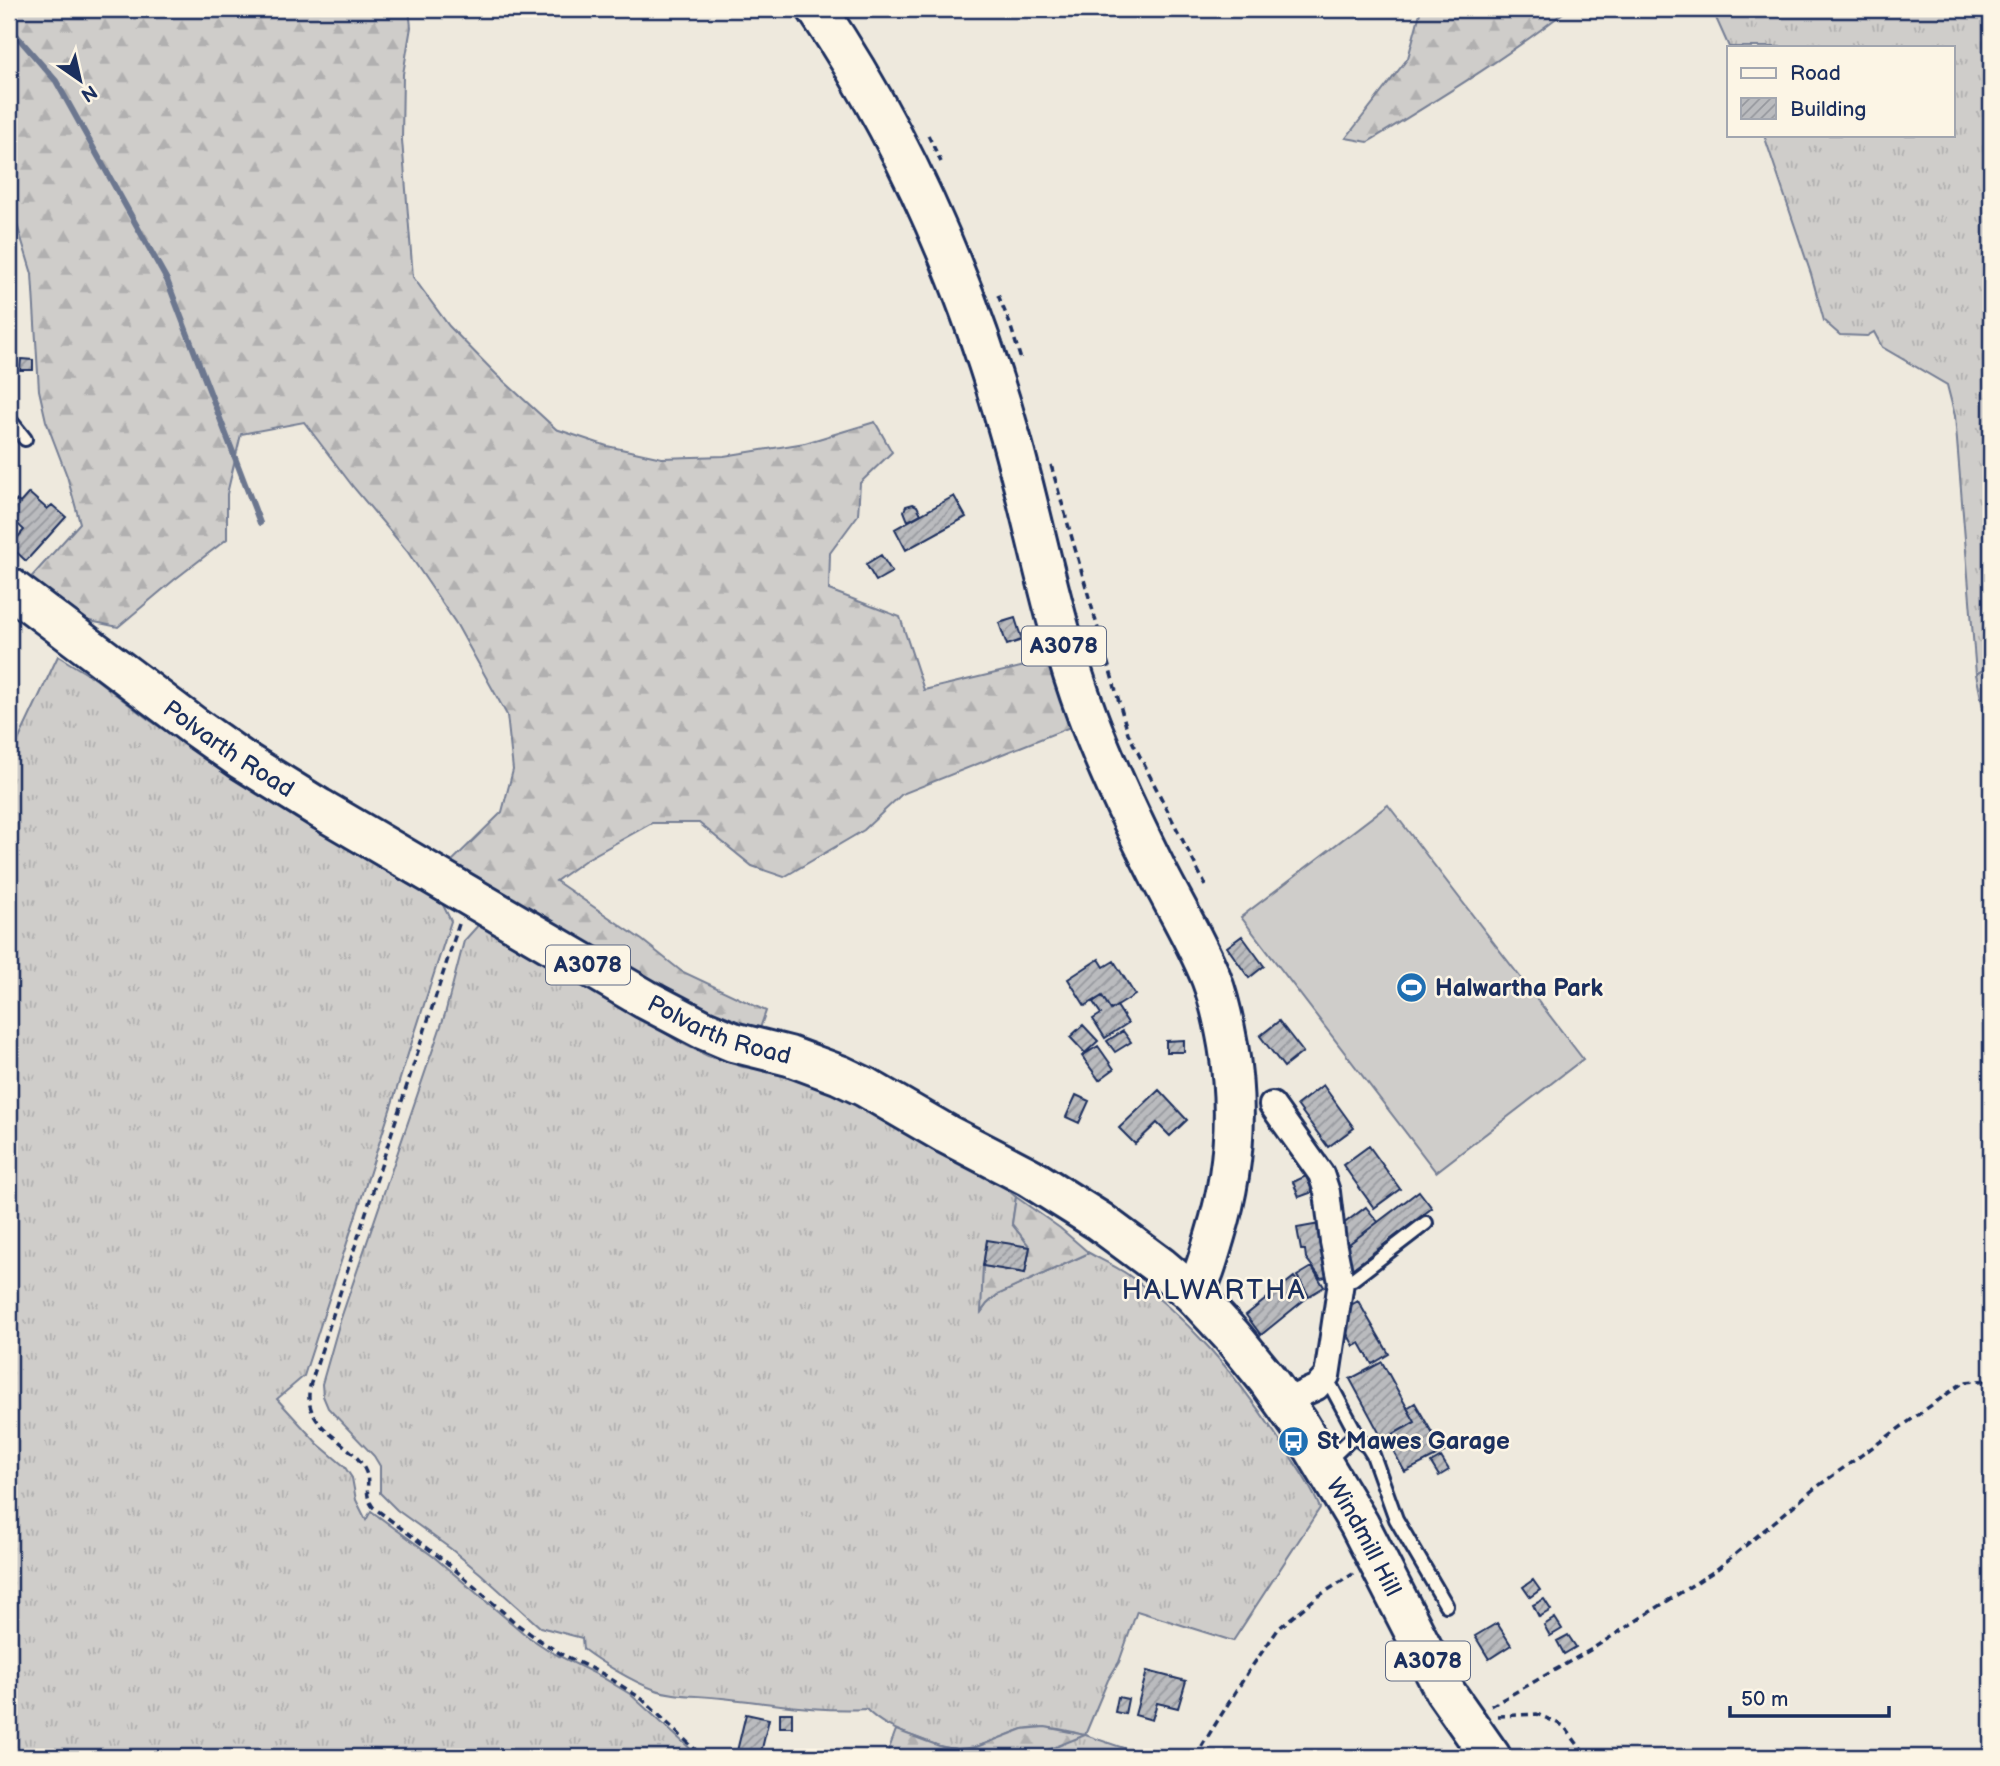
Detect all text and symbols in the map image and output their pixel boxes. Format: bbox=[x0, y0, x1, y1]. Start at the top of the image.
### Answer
north arrow bbox=[46, 46, 116, 116]
legend bbox=[1727, 46, 1954, 136]
text: Road bbox=[1790, 61, 1841, 86]
text: N bbox=[76, 79, 101, 106]
text: Building bbox=[1790, 97, 1866, 122]
road number: A3078 bbox=[1022, 626, 1106, 666]
street label: Polvarth Road bbox=[158, 694, 300, 803]
road number: A3078 bbox=[546, 946, 630, 984]
sports icon: Halwartha Park bbox=[1395, 971, 1429, 1005]
place label: Halwartha Park bbox=[1435, 974, 1603, 1003]
street label: Polvarth Road bbox=[643, 989, 794, 1070]
district label: HALWARTHA bbox=[1121, 1274, 1307, 1307]
bus stop icon: St Mawes Garage bbox=[1277, 1424, 1311, 1458]
place label: St Mawes Garage bbox=[1317, 1427, 1510, 1456]
street label: Windmill Hill bbox=[1320, 1473, 1408, 1601]
road number: A3078 bbox=[1386, 1642, 1470, 1680]
scale bar bbox=[1730, 1675, 1890, 1719]
text: 50 m bbox=[1741, 1687, 1788, 1712]

